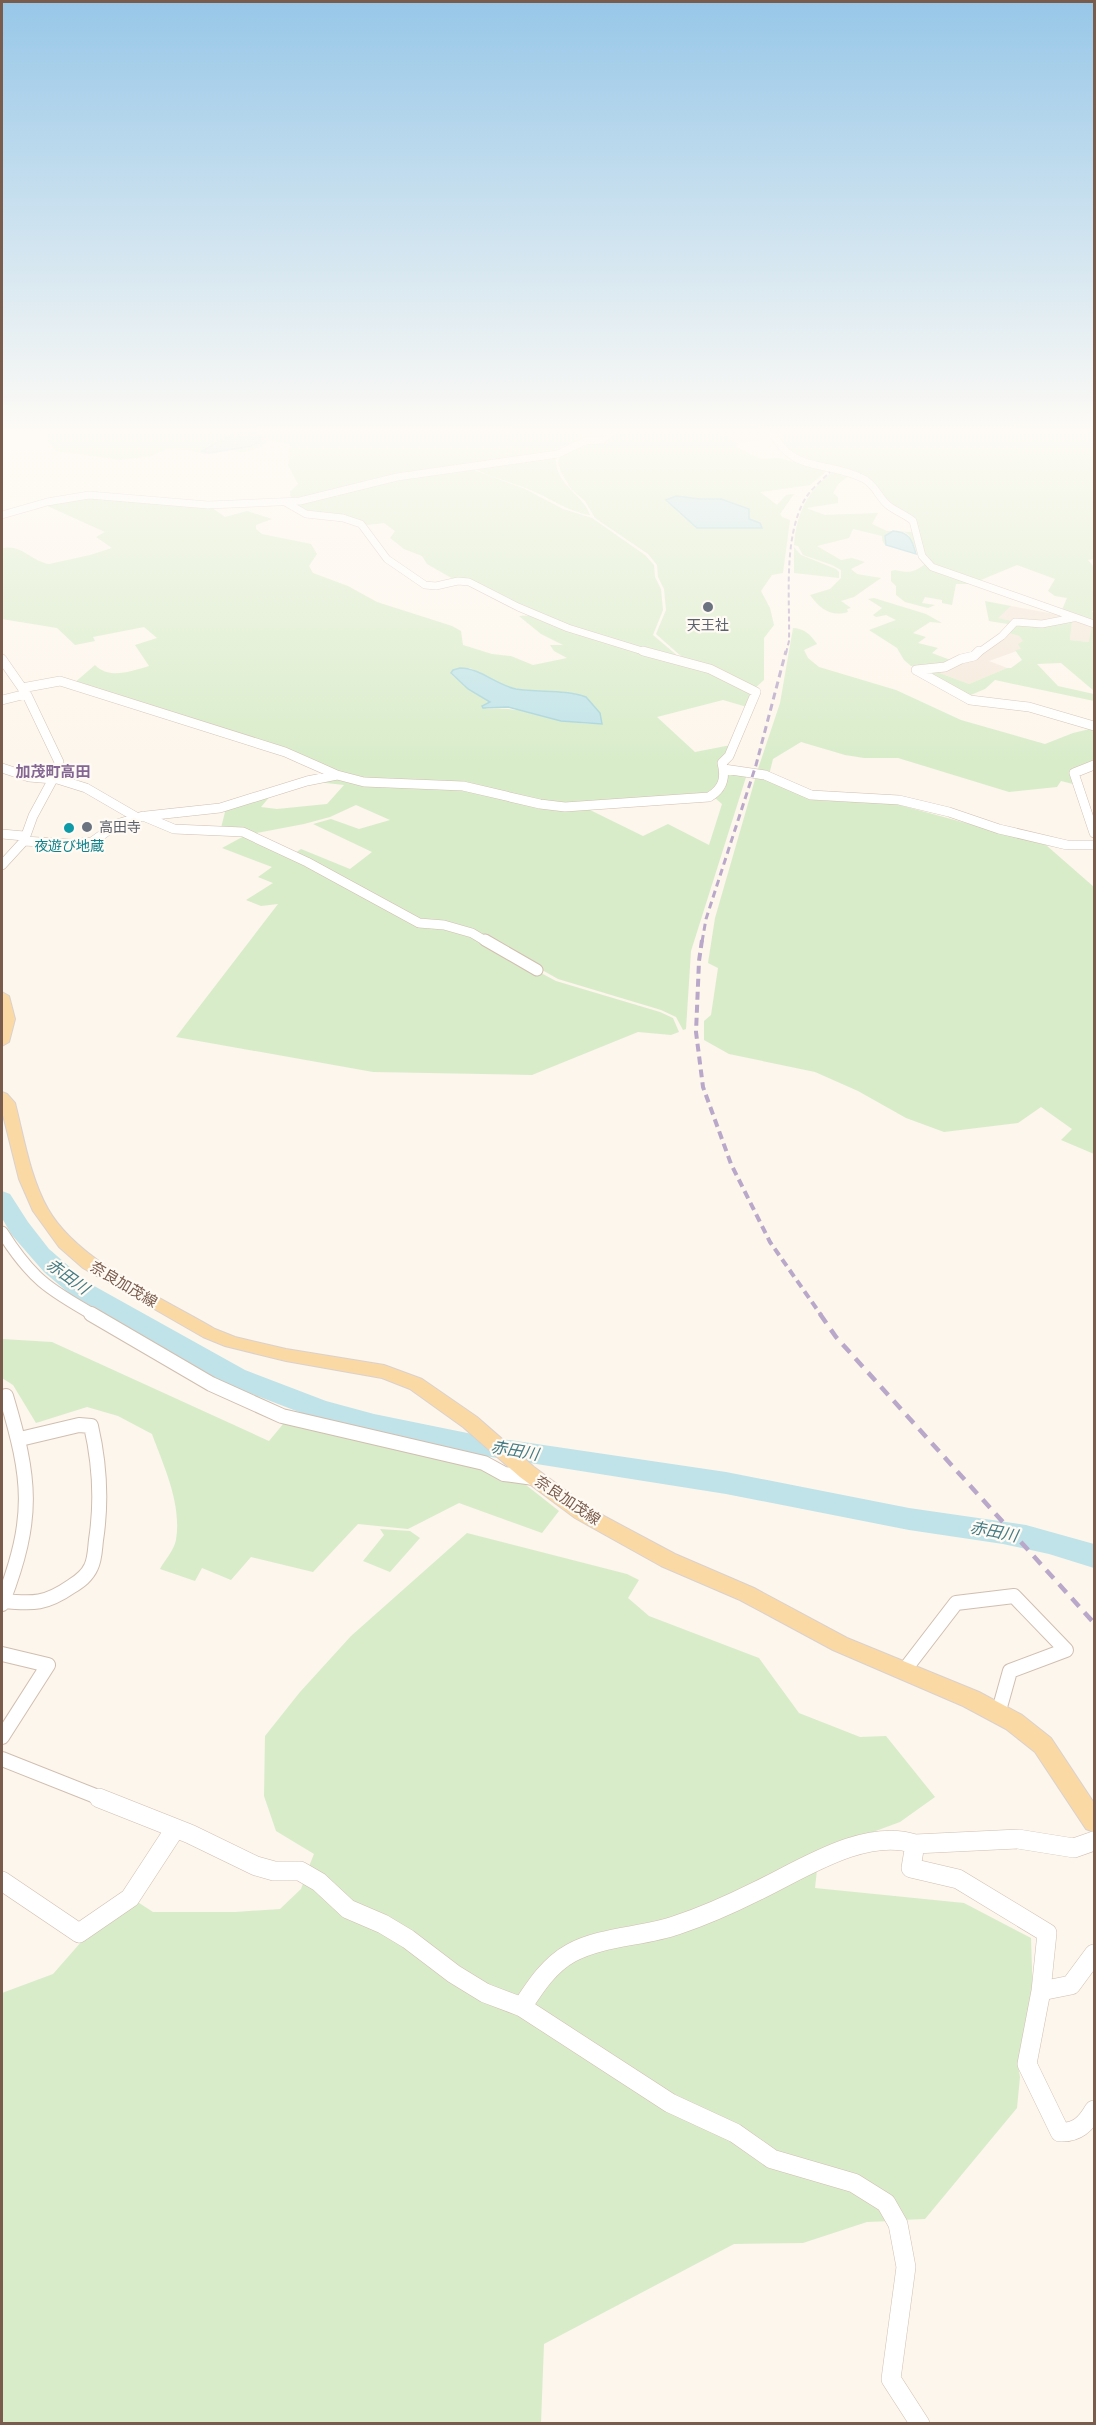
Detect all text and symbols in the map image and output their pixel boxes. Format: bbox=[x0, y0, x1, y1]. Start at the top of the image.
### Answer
marker: 天王社 bbox=[701, 600, 715, 614]
place label: 天王社 bbox=[687, 617, 729, 633]
district label: 加茂町高田 bbox=[15, 763, 91, 780]
place label: 高田寺 bbox=[99, 819, 141, 835]
marker: 高田寺 bbox=[80, 820, 94, 834]
marker: 夜遊び地蔵 bbox=[62, 821, 76, 835]
place label: 夜遊び地蔵 bbox=[34, 838, 104, 854]
water label: 赤田川 bbox=[43, 1255, 94, 1299]
street label: 奈良加茂線 bbox=[87, 1257, 161, 1311]
water label: 赤田川 bbox=[490, 1437, 542, 1463]
street label: 奈良加茂線 bbox=[532, 1472, 604, 1528]
water label: 赤田川 bbox=[969, 1518, 1021, 1545]

